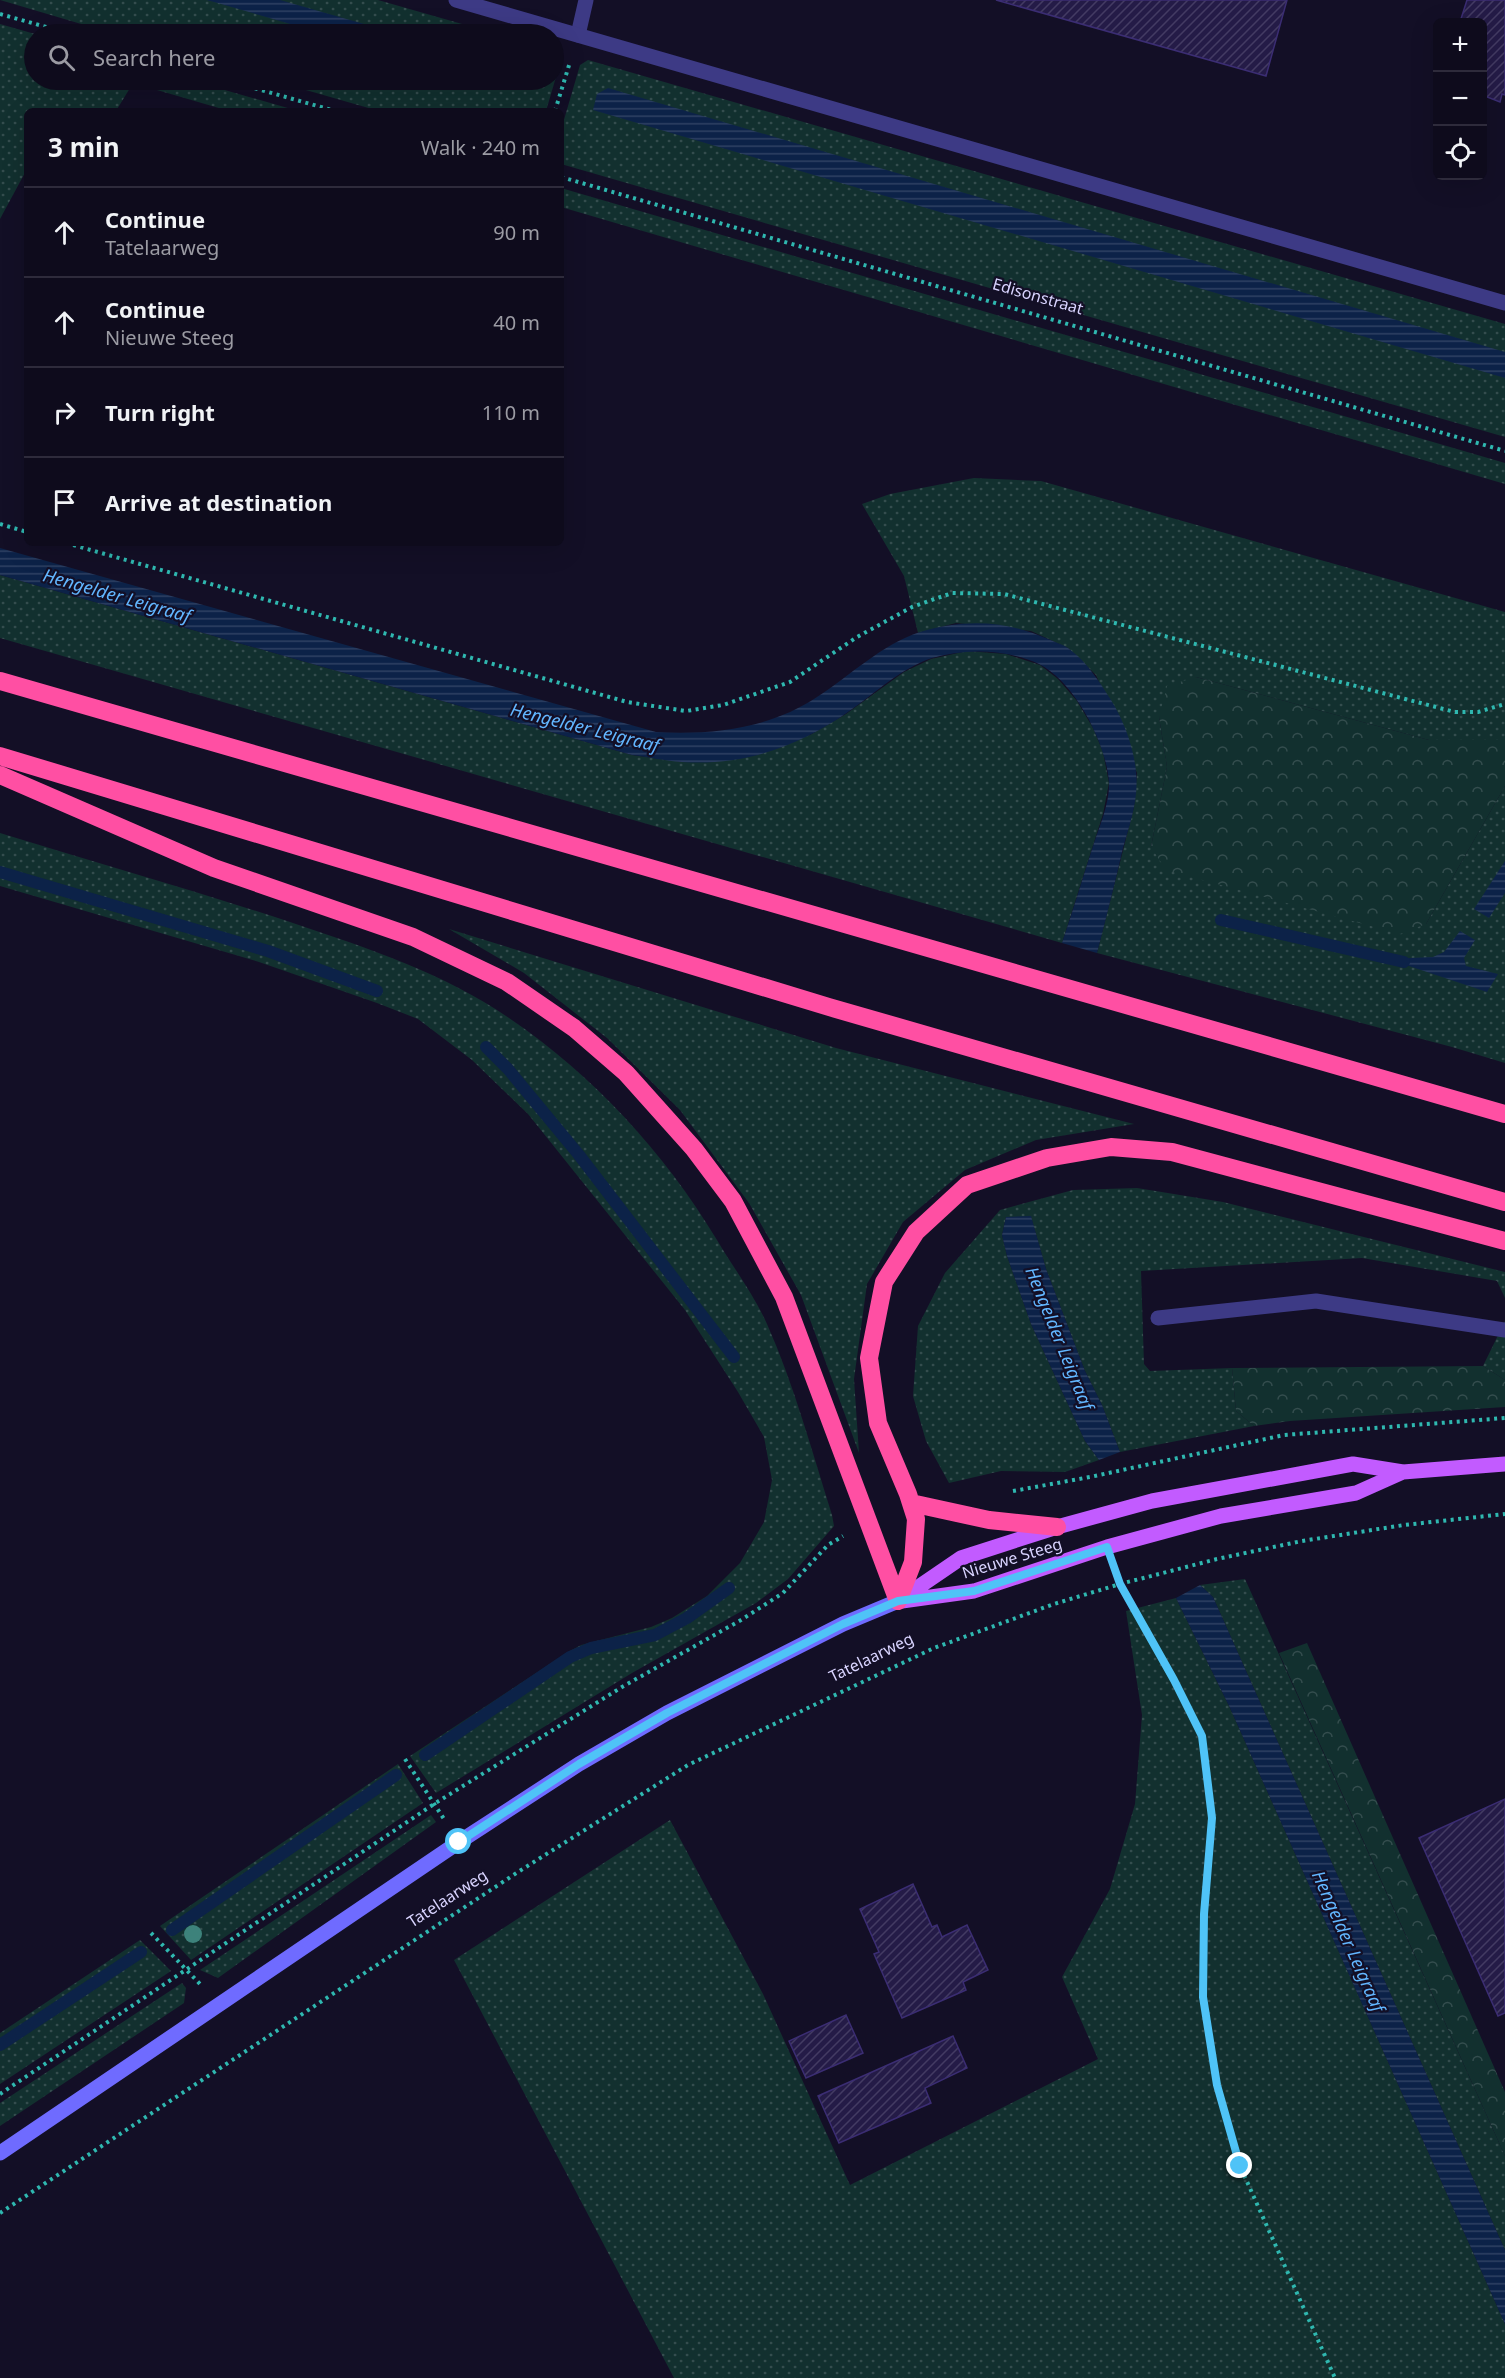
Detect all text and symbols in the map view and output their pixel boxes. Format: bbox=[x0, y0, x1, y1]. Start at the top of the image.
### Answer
map controls bbox=[1433, 18, 1487, 180]
button: + bbox=[1433, 18, 1487, 72]
search box bbox=[24, 24, 564, 90]
icon: search bbox=[45, 41, 78, 74]
text: Search here bbox=[93, 42, 215, 72]
button: − bbox=[1433, 72, 1487, 126]
button: locate bbox=[1433, 126, 1487, 180]
text: 3 min bbox=[48, 129, 120, 165]
text: Walk · 240 m bbox=[421, 134, 540, 161]
text: Continue bbox=[105, 204, 205, 234]
icon: ahead bbox=[48, 216, 81, 249]
text: 90 m bbox=[493, 219, 540, 246]
text: Tatelaarweg bbox=[105, 234, 219, 261]
street label: Edisonstraat bbox=[990, 273, 1086, 320]
text: Continue bbox=[105, 294, 205, 324]
icon: ahead bbox=[48, 306, 81, 339]
text: 40 m bbox=[493, 309, 540, 336]
text: Nieuwe Steeg bbox=[105, 324, 234, 351]
icon: right bbox=[48, 396, 81, 429]
text: Turn right bbox=[105, 397, 215, 427]
text: 110 m bbox=[482, 399, 540, 426]
icon: arrive bbox=[48, 486, 81, 519]
text: Arrive at destination bbox=[105, 487, 332, 517]
water label: Hengelder Leigraaf bbox=[40, 562, 196, 628]
water label: Hengelder Leigraaf bbox=[508, 697, 664, 758]
water label: Hengelder Leigraaf bbox=[1020, 1263, 1101, 1415]
street label: Nieuwe Steeg bbox=[959, 1532, 1065, 1584]
street label: Tatelaarweg bbox=[825, 1627, 917, 1687]
route start bbox=[445, 1828, 471, 1854]
street label: Tatelaarweg bbox=[403, 1864, 491, 1932]
water label: Hengelder Leigraaf bbox=[1307, 1866, 1392, 2018]
route end bbox=[1226, 2152, 1252, 2178]

